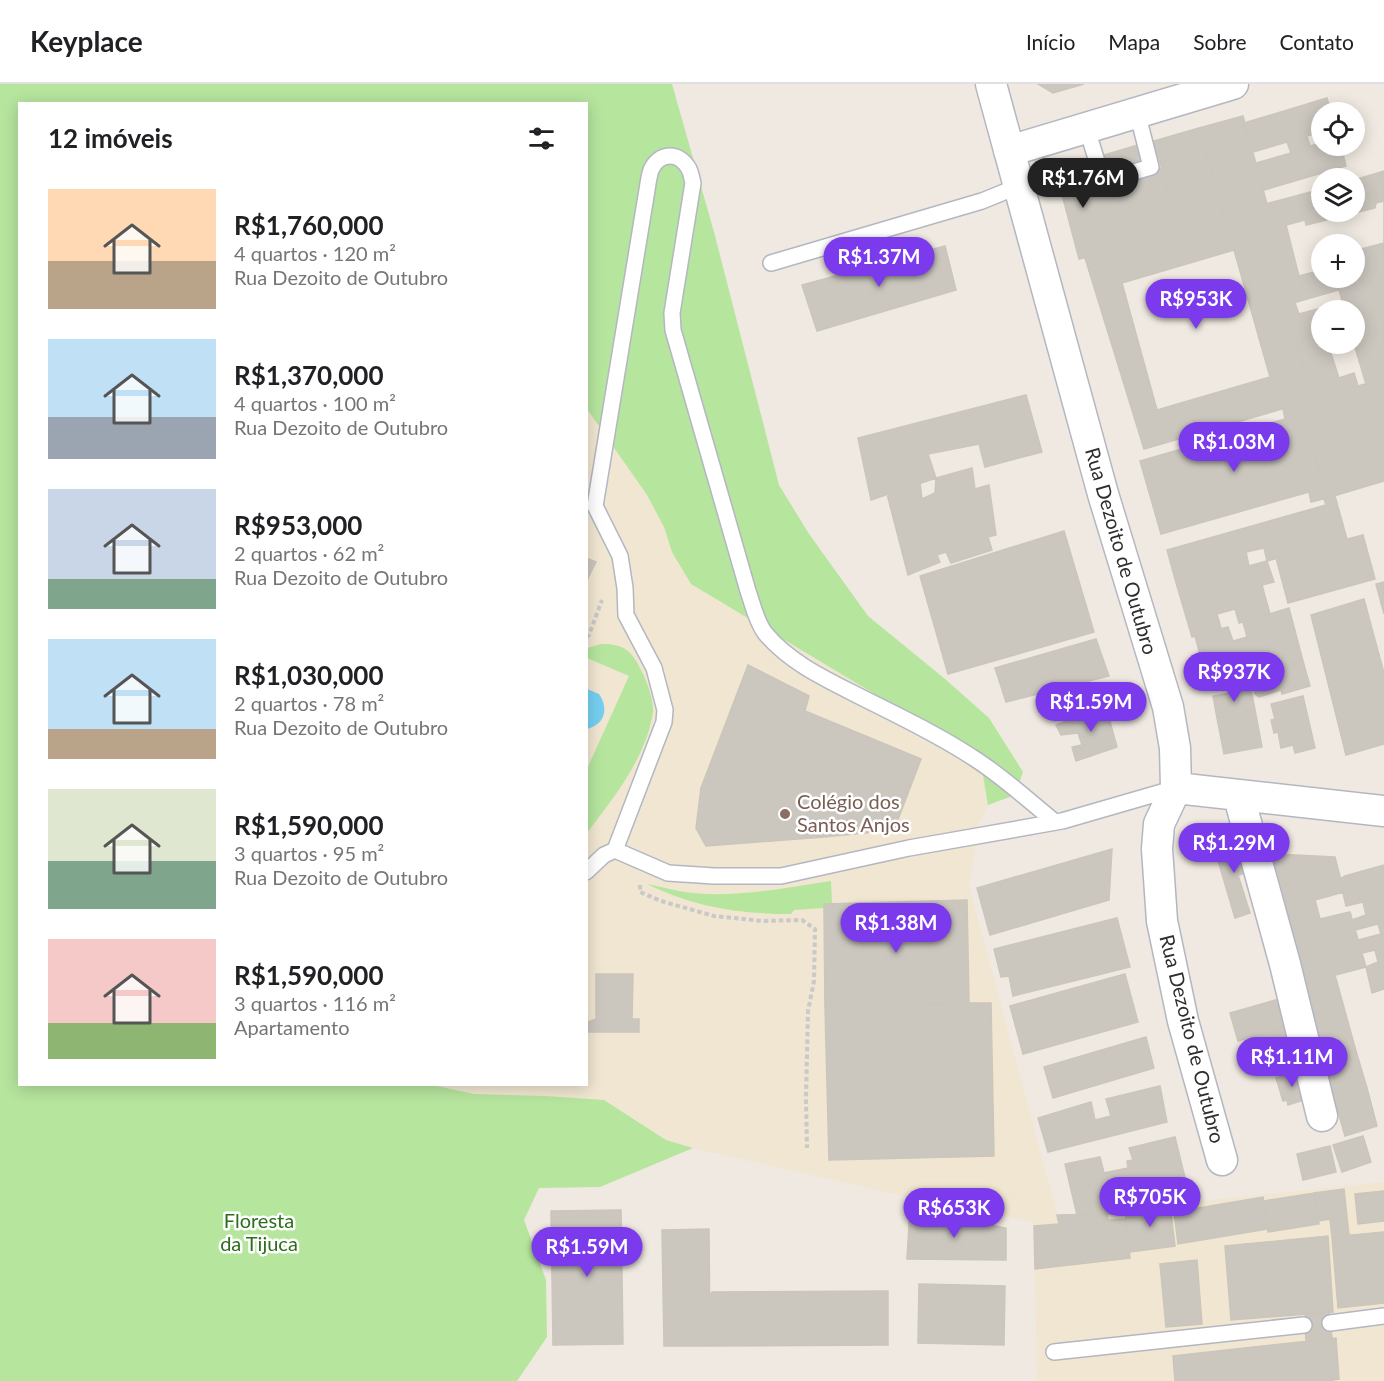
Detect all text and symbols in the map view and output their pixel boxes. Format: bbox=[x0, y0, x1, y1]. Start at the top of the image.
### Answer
text: Keyplace bbox=[30, 24, 143, 58]
text: Início bbox=[1026, 29, 1075, 54]
text: Mapa bbox=[1108, 29, 1160, 54]
text: Sobre bbox=[1193, 29, 1246, 54]
text: Contato bbox=[1279, 29, 1354, 54]
map controls bbox=[1311, 102, 1365, 354]
button: locate bbox=[1311, 102, 1365, 156]
text: 12 imóveis bbox=[48, 122, 173, 154]
icon: filters bbox=[525, 122, 558, 155]
pin: R$1.76M bbox=[1028, 158, 1138, 209]
text: R$1.76M bbox=[1042, 165, 1124, 189]
button: layers bbox=[1311, 168, 1365, 222]
text: R$1,760,000 bbox=[234, 209, 384, 241]
icon: home bbox=[96, 213, 168, 285]
button: + bbox=[1311, 234, 1365, 288]
pin: R$1.37M bbox=[824, 237, 934, 288]
text: 4 quartos · 120 m² bbox=[234, 241, 396, 265]
text: R$1.37M bbox=[838, 244, 920, 268]
text: Rua Dezoito de Outubro bbox=[234, 265, 448, 289]
pin: R$953K bbox=[1147, 279, 1245, 330]
text: R$953K bbox=[1160, 286, 1232, 310]
button: − bbox=[1311, 300, 1365, 354]
text: R$1,370,000 bbox=[234, 359, 384, 391]
icon: home bbox=[96, 363, 168, 435]
text: 4 quartos · 100 m² bbox=[234, 391, 396, 415]
text: Rua Dezoito de Outubro bbox=[234, 415, 448, 439]
pin: R$1.03M bbox=[1179, 422, 1289, 473]
text: R$1.03M bbox=[1193, 429, 1275, 453]
street label: Rua Dezoito de Outubro bbox=[1081, 444, 1163, 657]
text: R$953,000 bbox=[234, 509, 362, 541]
icon: home bbox=[96, 513, 168, 585]
text: 2 quartos · 62 m² bbox=[234, 541, 384, 565]
text: Rua Dezoito de Outubro bbox=[234, 565, 448, 589]
pin: R$937K bbox=[1185, 652, 1283, 703]
text: R$1,030,000 bbox=[234, 659, 384, 691]
text: R$937K bbox=[1198, 659, 1270, 683]
icon: home bbox=[96, 663, 168, 735]
pin: R$1.59M bbox=[1036, 682, 1146, 733]
text: R$1.59M bbox=[1050, 689, 1132, 713]
text: 2 quartos · 78 m² bbox=[234, 691, 384, 715]
text: Rua Dezoito de Outubro bbox=[234, 715, 448, 739]
place label: Colégio dos Santos Anjos bbox=[797, 789, 910, 836]
marker: Colégio dos Santos Anjos bbox=[778, 807, 792, 821]
text: R$1,590,000 bbox=[234, 809, 384, 841]
icon: home bbox=[96, 813, 168, 885]
pin: R$1.29M bbox=[1179, 823, 1289, 874]
text: R$1.29M bbox=[1193, 830, 1275, 854]
text: 3 quartos · 95 m² bbox=[234, 841, 384, 865]
text: Rua Dezoito de Outubro bbox=[234, 865, 448, 889]
pin: R$1.38M bbox=[841, 903, 951, 954]
text: R$1.38M bbox=[855, 910, 937, 934]
street label: Rua Dezoito de Outubro bbox=[1155, 932, 1231, 1146]
text: R$1,590,000 bbox=[234, 959, 384, 991]
icon: home bbox=[96, 963, 168, 1035]
text: 3 quartos · 116 m² bbox=[234, 991, 396, 1015]
text: Apartamento bbox=[234, 1015, 350, 1039]
pin: R$1.11M bbox=[1237, 1037, 1347, 1088]
text: R$1.11M bbox=[1251, 1044, 1333, 1068]
pin: R$705K bbox=[1101, 1177, 1199, 1228]
text: R$705K bbox=[1114, 1184, 1186, 1208]
pin: R$653K bbox=[905, 1188, 1003, 1239]
text: R$653K bbox=[918, 1195, 990, 1219]
park label: Floresta da Tijuca bbox=[220, 1208, 298, 1255]
pin: R$1.59M bbox=[532, 1227, 642, 1278]
text: R$1.59M bbox=[546, 1234, 628, 1258]

